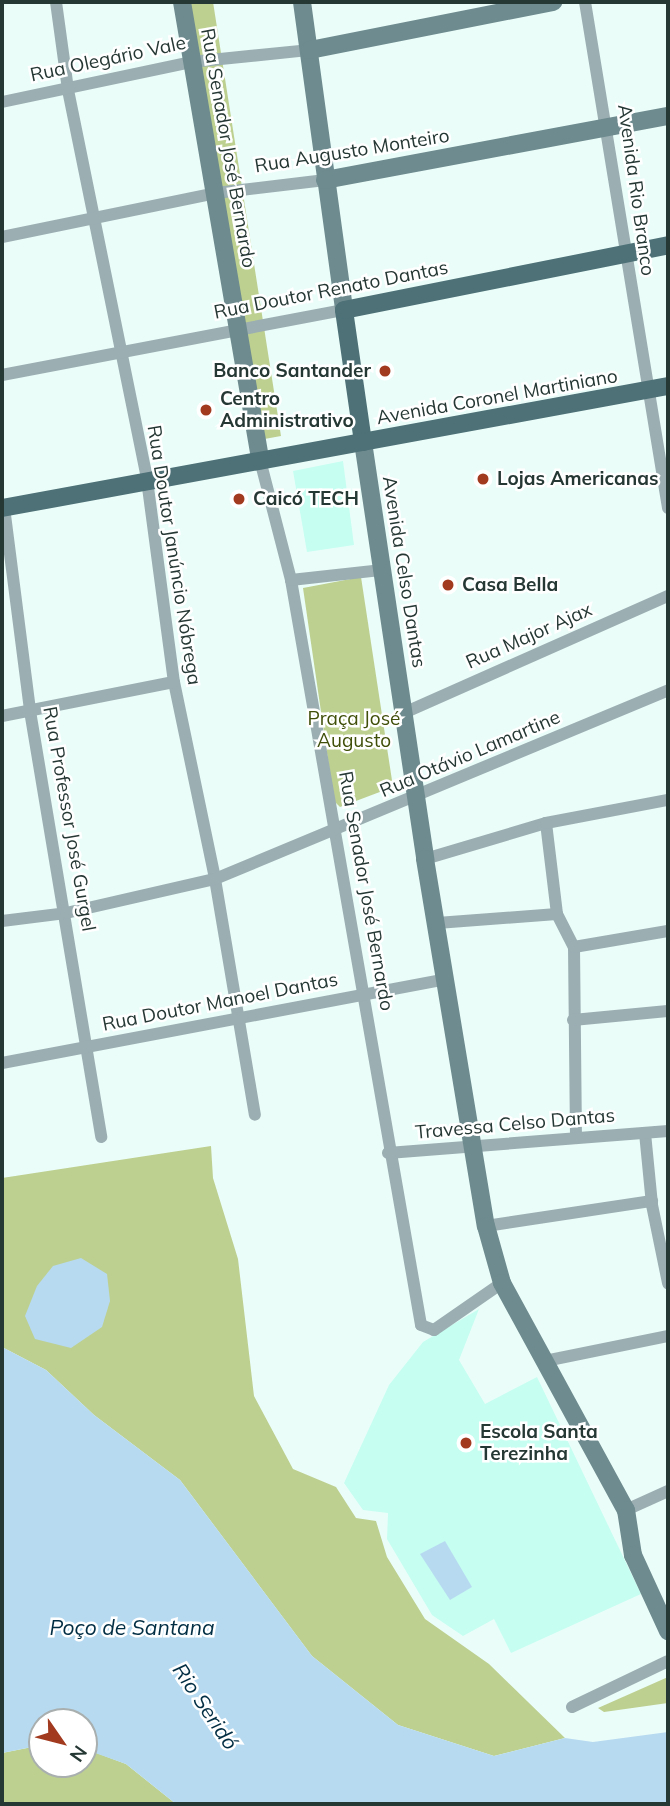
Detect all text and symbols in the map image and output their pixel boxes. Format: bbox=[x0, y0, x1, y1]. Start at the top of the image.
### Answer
street label: Rua Senador José Bernardo bbox=[196, 26, 260, 270]
street label: Rua Olegário Vale bbox=[28, 31, 188, 87]
street label: Avenida Rio Branco bbox=[613, 103, 659, 277]
street label: Rua Augusto Monteiro bbox=[253, 124, 451, 178]
street label: Rua Doutor Renato Dantas bbox=[212, 256, 450, 324]
place label: Banco Santander bbox=[213, 360, 371, 382]
marker: Banco Santander bbox=[377, 363, 393, 379]
street label: Avenida Coronel Martiniano bbox=[375, 365, 619, 429]
place label: Centro Administrativo bbox=[220, 388, 354, 432]
marker: Centro Administrativo bbox=[198, 402, 214, 418]
street label: Rua Doutor Janúncio Nóbrega bbox=[142, 423, 206, 687]
place label: Lojas Americanas bbox=[497, 468, 658, 490]
marker: Lojas Americanas bbox=[475, 471, 491, 487]
street label: Avenida Celso Dantas bbox=[378, 475, 430, 669]
place label: Caicó TECH bbox=[253, 488, 359, 510]
marker: Caicó TECH bbox=[231, 491, 247, 507]
place label: Casa Bella bbox=[462, 574, 558, 596]
marker: Casa Bella bbox=[440, 577, 456, 593]
street label: Rua Major Ajax bbox=[462, 598, 596, 674]
street label: Rua Professor José Gurgel bbox=[38, 705, 100, 933]
street label: Rua Otávio Lamartine bbox=[376, 706, 564, 802]
park label: Praça José Augusto bbox=[308, 708, 400, 752]
street label: Rua Senador José Bernardo bbox=[334, 769, 398, 1013]
street label: Rua Doutor Manoel Dantas bbox=[100, 968, 340, 1036]
street label: Travessa Celso Dantas bbox=[414, 1104, 616, 1144]
place label: Escola Santa Terezinha bbox=[480, 1421, 598, 1465]
marker: Escola Santa Terezinha bbox=[458, 1435, 474, 1451]
water label: Poço de Santana bbox=[49, 1614, 215, 1640]
water label: Rio Seridó bbox=[168, 1658, 244, 1754]
north arrow bbox=[28, 1708, 98, 1778]
text: N bbox=[65, 1741, 93, 1767]

